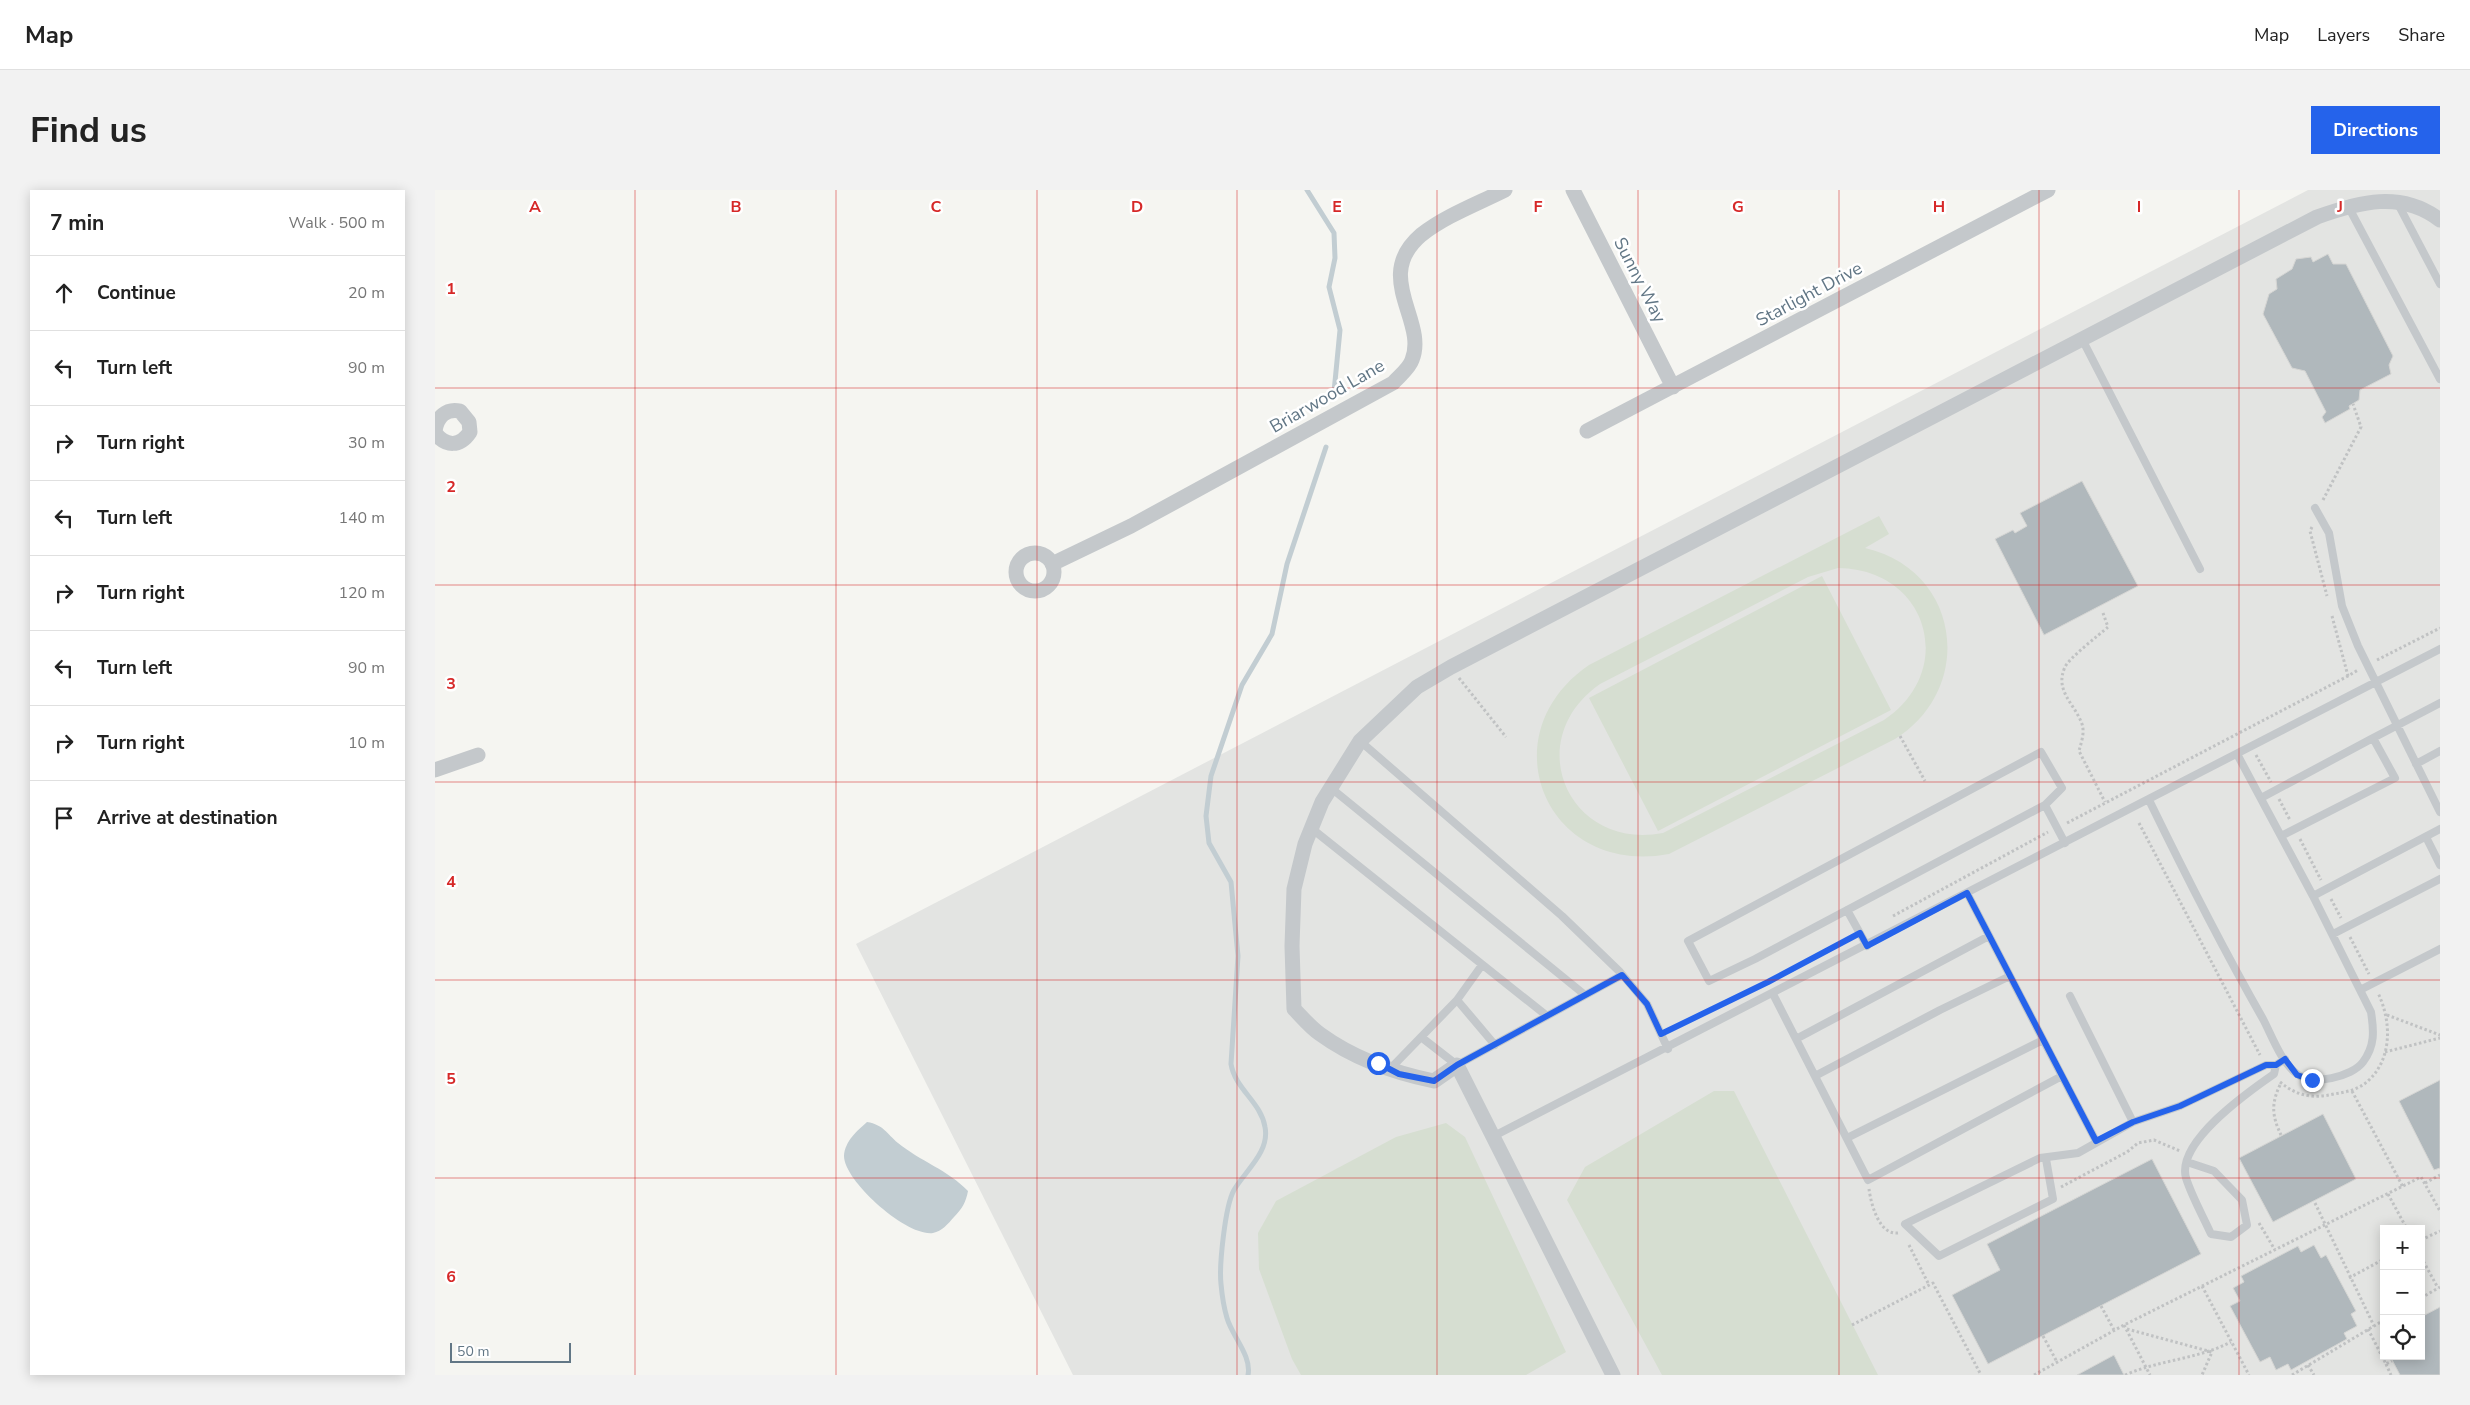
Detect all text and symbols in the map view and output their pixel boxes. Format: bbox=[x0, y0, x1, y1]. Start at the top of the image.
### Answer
text: Map bbox=[25, 19, 73, 51]
text: Map bbox=[2254, 23, 2289, 47]
text: Layers bbox=[2317, 23, 2370, 47]
text: Share bbox=[2398, 23, 2445, 47]
button: Directions bbox=[2311, 106, 2440, 154]
text: Find us bbox=[30, 107, 147, 154]
text: A bbox=[529, 196, 541, 218]
text: B bbox=[730, 196, 742, 218]
text: C bbox=[931, 196, 942, 218]
text: D bbox=[1131, 196, 1143, 218]
text: E bbox=[1332, 196, 1342, 218]
text: F bbox=[1534, 196, 1543, 218]
text: G bbox=[1732, 196, 1744, 218]
text: H bbox=[1933, 196, 1945, 218]
text: I bbox=[2137, 196, 2141, 218]
text: J bbox=[2336, 196, 2343, 218]
text: 7 min bbox=[50, 209, 104, 237]
text: Walk · 500 m bbox=[289, 212, 385, 234]
street label: Sunny Way bbox=[1608, 233, 1672, 327]
street label: Starlight Drive bbox=[1752, 256, 1866, 332]
text: 1 bbox=[446, 278, 456, 300]
icon: ahead bbox=[50, 279, 78, 307]
text: Continue bbox=[97, 280, 176, 306]
text: 20 m bbox=[348, 282, 385, 304]
street label: Briarwood Lane bbox=[1265, 353, 1389, 439]
icon: left bbox=[50, 354, 78, 382]
text: Turn left bbox=[97, 355, 172, 381]
text: 90 m bbox=[348, 357, 385, 379]
icon: right bbox=[50, 429, 78, 457]
text: Turn right bbox=[97, 430, 184, 456]
text: 30 m bbox=[348, 432, 385, 454]
text: 2 bbox=[446, 476, 456, 498]
icon: left bbox=[50, 504, 78, 532]
text: Turn left bbox=[97, 505, 172, 531]
text: 140 m bbox=[338, 507, 385, 529]
icon: right bbox=[50, 579, 78, 607]
text: Turn right bbox=[97, 580, 184, 606]
text: 120 m bbox=[338, 582, 385, 604]
icon: left bbox=[50, 654, 78, 682]
text: Turn left bbox=[97, 655, 172, 681]
text: 90 m bbox=[348, 657, 385, 679]
text: 3 bbox=[446, 673, 456, 695]
icon: right bbox=[50, 729, 78, 757]
text: Turn right bbox=[97, 730, 184, 756]
text: 10 m bbox=[348, 732, 385, 754]
icon: arrive bbox=[50, 804, 78, 832]
text: Arrive at destination bbox=[97, 805, 278, 831]
text: 4 bbox=[446, 871, 456, 893]
route start bbox=[1367, 1052, 1390, 1075]
text: 5 bbox=[446, 1068, 456, 1090]
route end bbox=[2301, 1069, 2324, 1092]
map controls bbox=[2380, 1225, 2425, 1360]
button: + bbox=[2380, 1225, 2425, 1270]
text: 6 bbox=[446, 1266, 456, 1288]
button: − bbox=[2380, 1270, 2425, 1315]
button: locate bbox=[2380, 1315, 2425, 1360]
scale bar bbox=[450, 1340, 571, 1363]
text: 50 m bbox=[457, 1342, 489, 1361]

